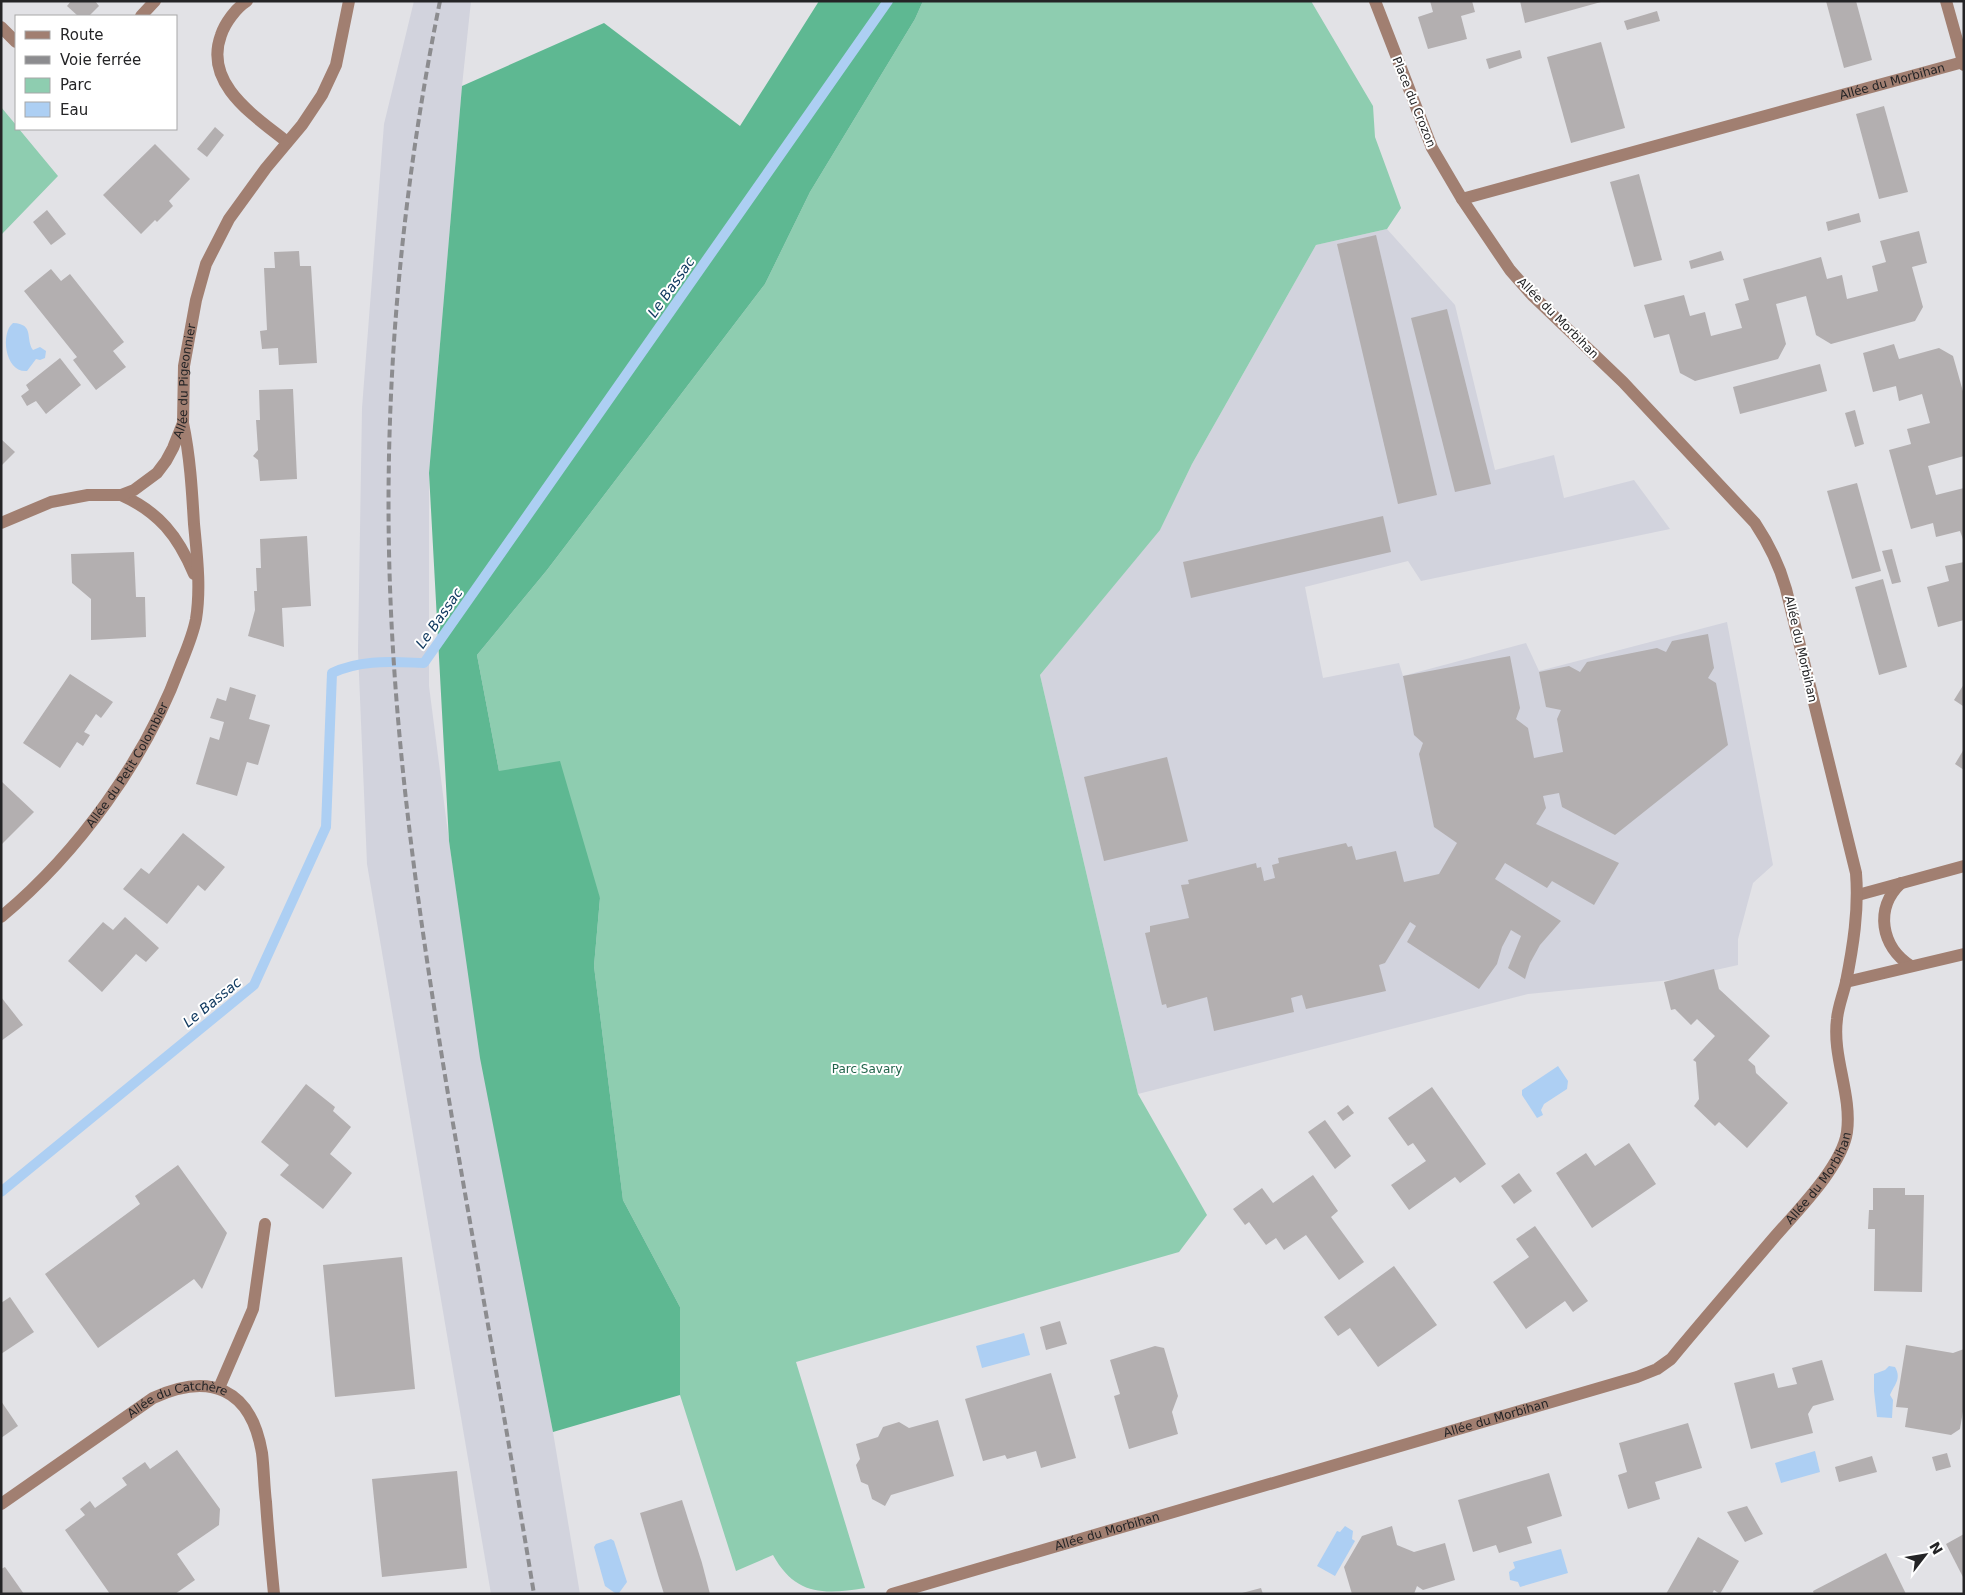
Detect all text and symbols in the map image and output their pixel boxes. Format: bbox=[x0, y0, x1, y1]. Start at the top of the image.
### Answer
legend bbox=[15, 15, 178, 130]
text: Route bbox=[60, 26, 104, 44]
text: Voie ferrée bbox=[60, 51, 141, 69]
street label: Place du Crozon bbox=[1389, 55, 1439, 149]
street label: Allée du Morbihan bbox=[1838, 60, 1947, 102]
text: Parc bbox=[60, 76, 92, 94]
text: Eau bbox=[60, 101, 88, 119]
water label: Le Bassac bbox=[644, 254, 698, 320]
street label: Allée du Morbihan bbox=[1515, 275, 1601, 361]
street label: Allée du Pigeonnier bbox=[170, 322, 199, 441]
water label: Le Bassac bbox=[412, 585, 466, 651]
street label: Allée du Morbihan bbox=[1782, 594, 1820, 704]
street label: Allée du Petit Colombier bbox=[83, 700, 171, 830]
water label: Le Bassac bbox=[180, 974, 244, 1030]
park label: Parc Savary bbox=[832, 1062, 902, 1076]
street label: Allée du Morbihan bbox=[1782, 1131, 1854, 1227]
street label: Allée du Catchère bbox=[125, 1379, 230, 1421]
street label: Allée du Morbihan bbox=[1442, 1396, 1550, 1440]
street label: Allée du Morbihan bbox=[1053, 1509, 1161, 1553]
north arrow bbox=[1900, 1530, 1950, 1580]
text: N bbox=[1926, 1539, 1946, 1557]

